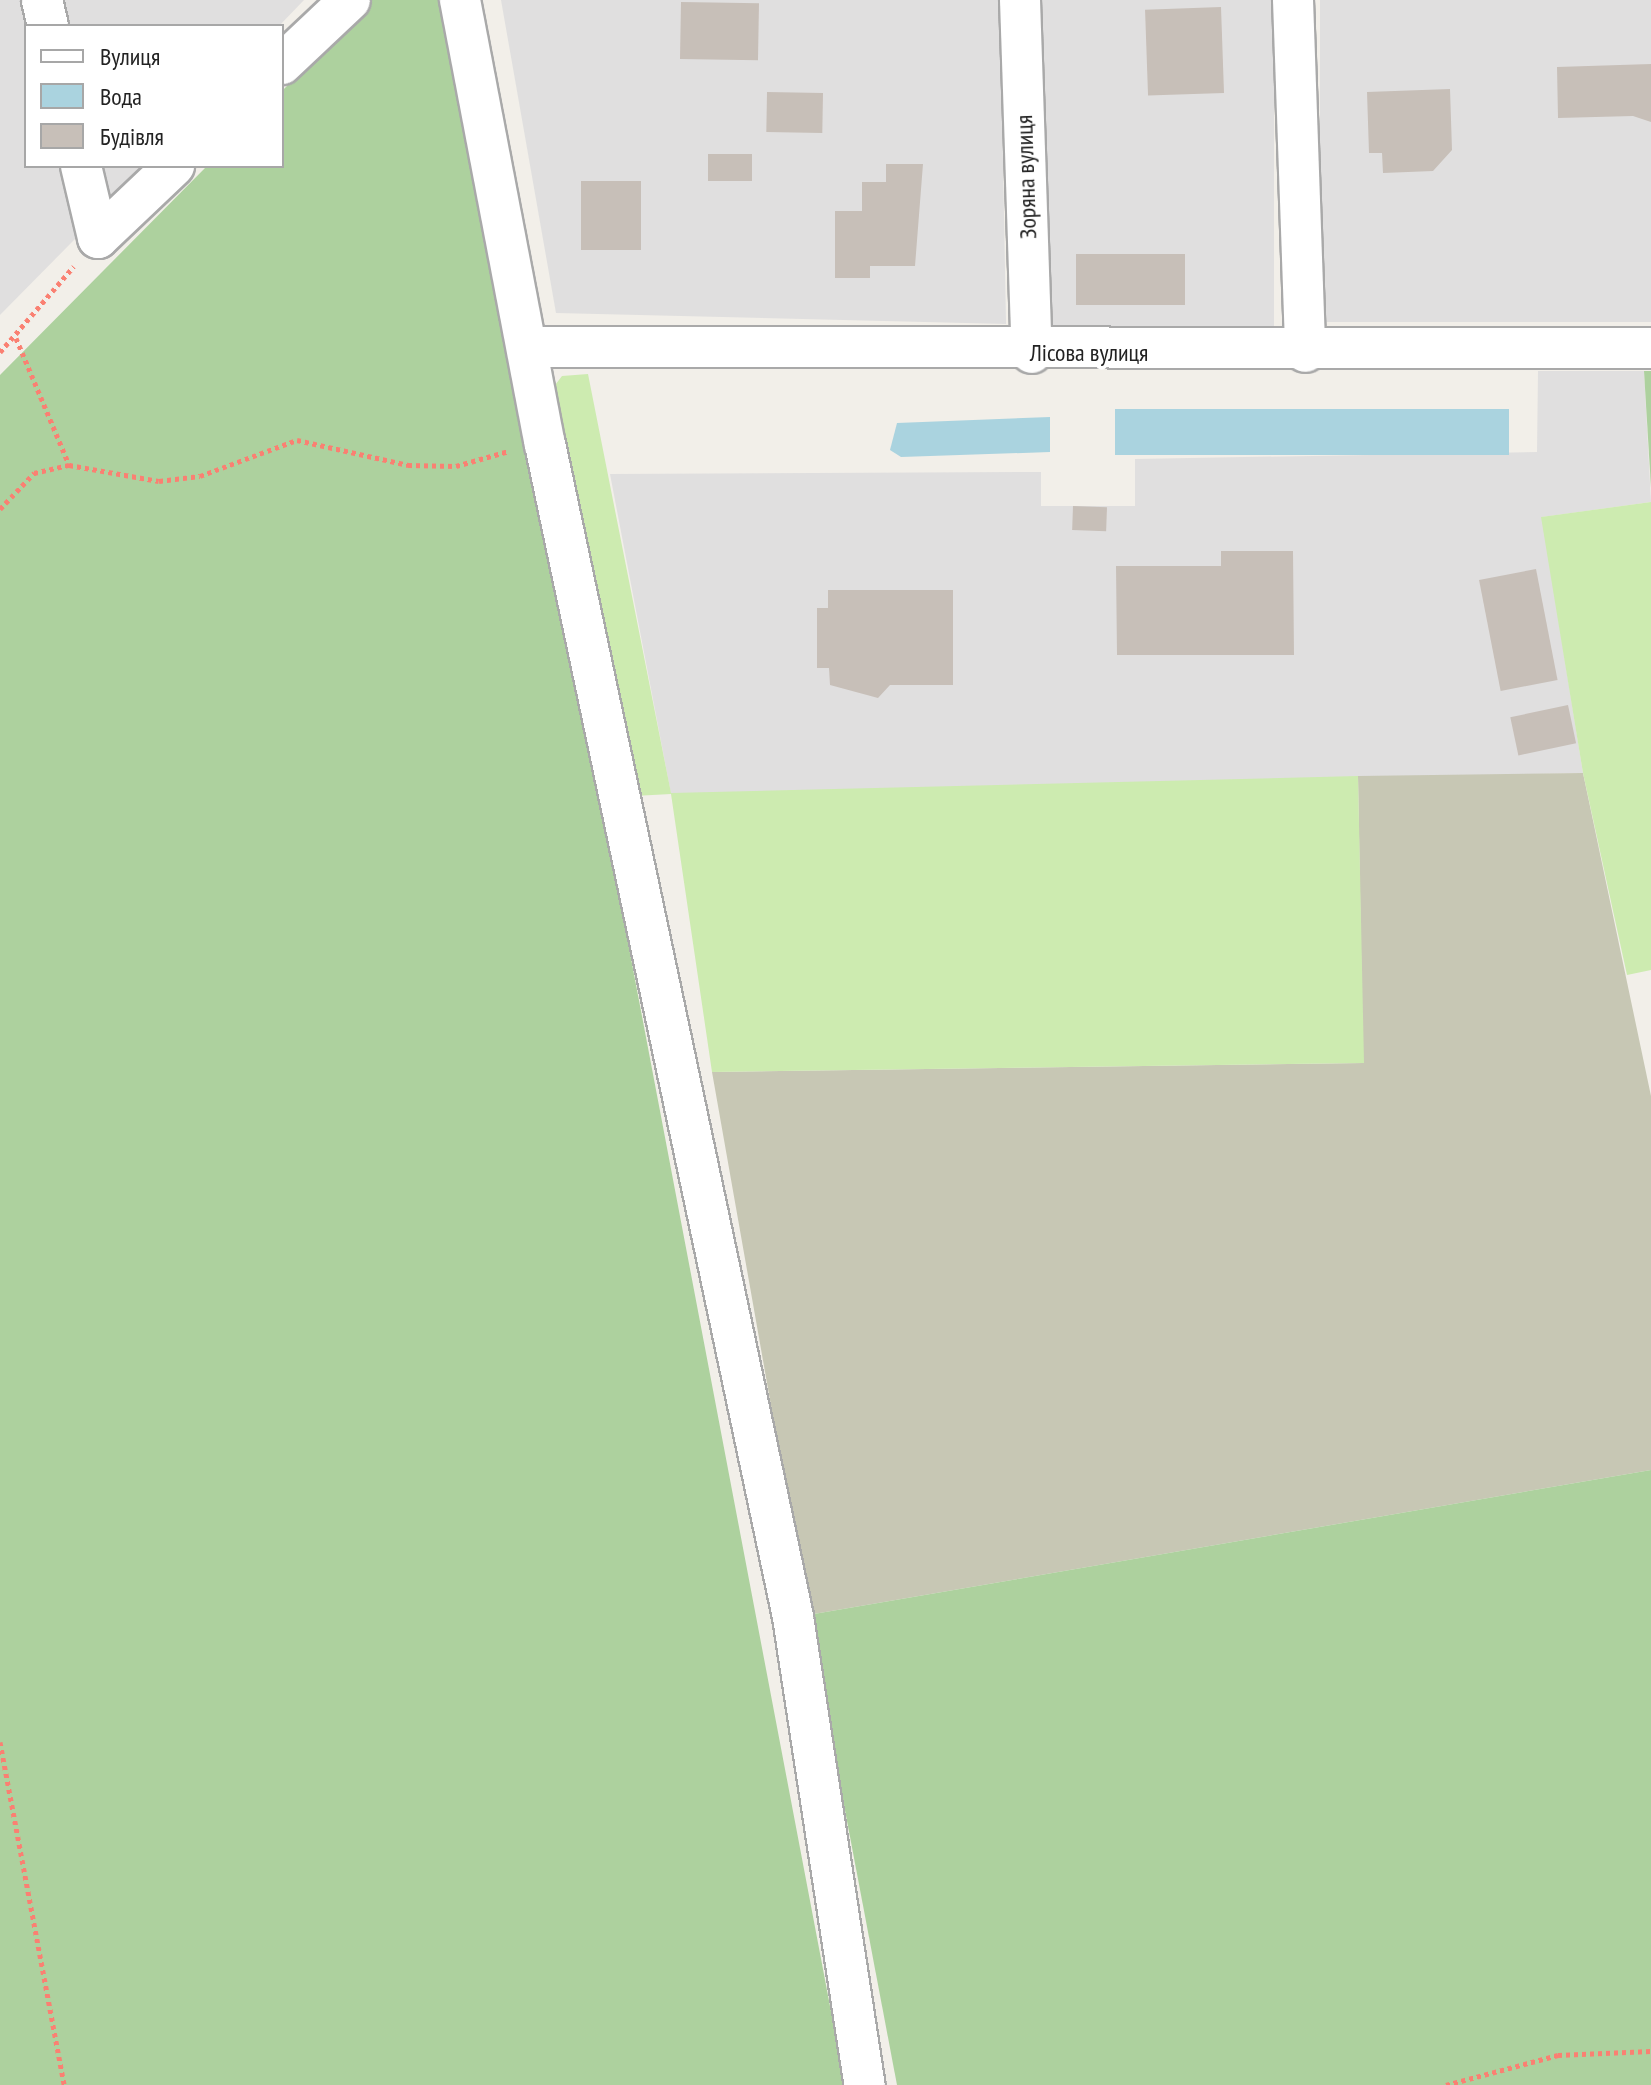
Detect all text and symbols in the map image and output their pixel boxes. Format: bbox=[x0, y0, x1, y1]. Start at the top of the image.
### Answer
legend bbox=[24, 24, 284, 168]
text: Вулиця bbox=[100, 41, 160, 72]
text: Вода bbox=[100, 81, 142, 112]
street label: Зоряна вулиця bbox=[1009, 114, 1043, 240]
text: Будівля bbox=[100, 121, 164, 152]
street label: Лісова вулиця bbox=[1030, 339, 1148, 367]

